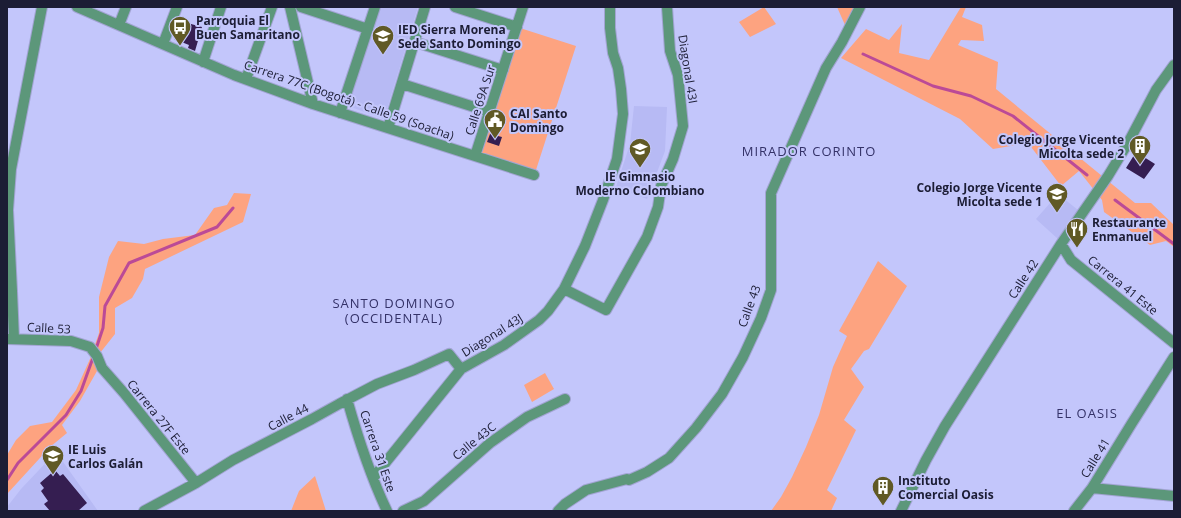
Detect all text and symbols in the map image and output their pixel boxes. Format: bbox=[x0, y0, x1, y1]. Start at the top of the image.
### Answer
place label: Parroquia El Buen Samaritano bbox=[196, 12, 300, 43]
bus stop icon: Parroquia El Buen Samaritano bbox=[167, 14, 193, 47]
place label: IED Sierra Morena Sede Santo Domingo bbox=[398, 21, 521, 52]
school or university icon: IED Sierra Morena Sede Santo Domingo bbox=[370, 23, 396, 56]
street label: Diagonal 43I bbox=[674, 33, 702, 105]
street label: Carrera 77C (Bogotá) - Calle 59 (Soacha) bbox=[242, 56, 457, 144]
street label: Calle 69A Sur bbox=[461, 62, 499, 138]
place label: CAI Santo Domingo bbox=[510, 105, 567, 136]
public building icon: CAI Santo Domingo bbox=[482, 107, 508, 140]
place label: Colegio Jorge Vicente Micolta sede 2 bbox=[998, 131, 1124, 162]
building icon: Colegio Jorge Vicente Micolta sede 2 bbox=[1127, 133, 1153, 166]
school or university icon: IE Gimnasio Moderno Colombiano bbox=[627, 136, 653, 169]
district label: MIRADOR CORINTO bbox=[742, 142, 876, 160]
place label: IE Gimnasio Moderno Colombiano bbox=[575, 168, 705, 199]
place label: Colegio Jorge Vicente Micolta sede 1 bbox=[916, 179, 1042, 210]
school or university icon: Colegio Jorge Vicente Micolta sede 1 bbox=[1044, 181, 1070, 214]
place label: Restaurante Enmanuel bbox=[1092, 214, 1166, 245]
restaurant icon: Restaurante Enmanuel bbox=[1064, 216, 1090, 249]
street label: Carrera 41 Este bbox=[1084, 251, 1162, 319]
street label: Calle 42 bbox=[1004, 256, 1042, 302]
street label: Calle 43 bbox=[734, 282, 765, 330]
district label: SANTO DOMINGO (OCCIDENTAL) bbox=[332, 294, 456, 327]
street label: Diagonal 43J bbox=[458, 309, 526, 361]
street label: Calle 53 bbox=[27, 318, 71, 338]
street label: Carrera 27F Este bbox=[123, 376, 195, 458]
street label: Calle 44 bbox=[265, 399, 311, 435]
district label: EL OASIS bbox=[1056, 404, 1118, 422]
street label: Carrera 31 Este bbox=[356, 408, 400, 495]
street label: Calle 43C bbox=[449, 418, 500, 464]
street label: Calle 41 bbox=[1076, 435, 1114, 481]
place label: IE Luis Carlos Galán bbox=[68, 441, 143, 472]
school or university icon: IE Luis Carlos Galán bbox=[40, 443, 66, 476]
place label: Instituto Comercial Oasis bbox=[898, 472, 994, 503]
building icon: Instituto Comercial Oasis bbox=[870, 474, 896, 507]

